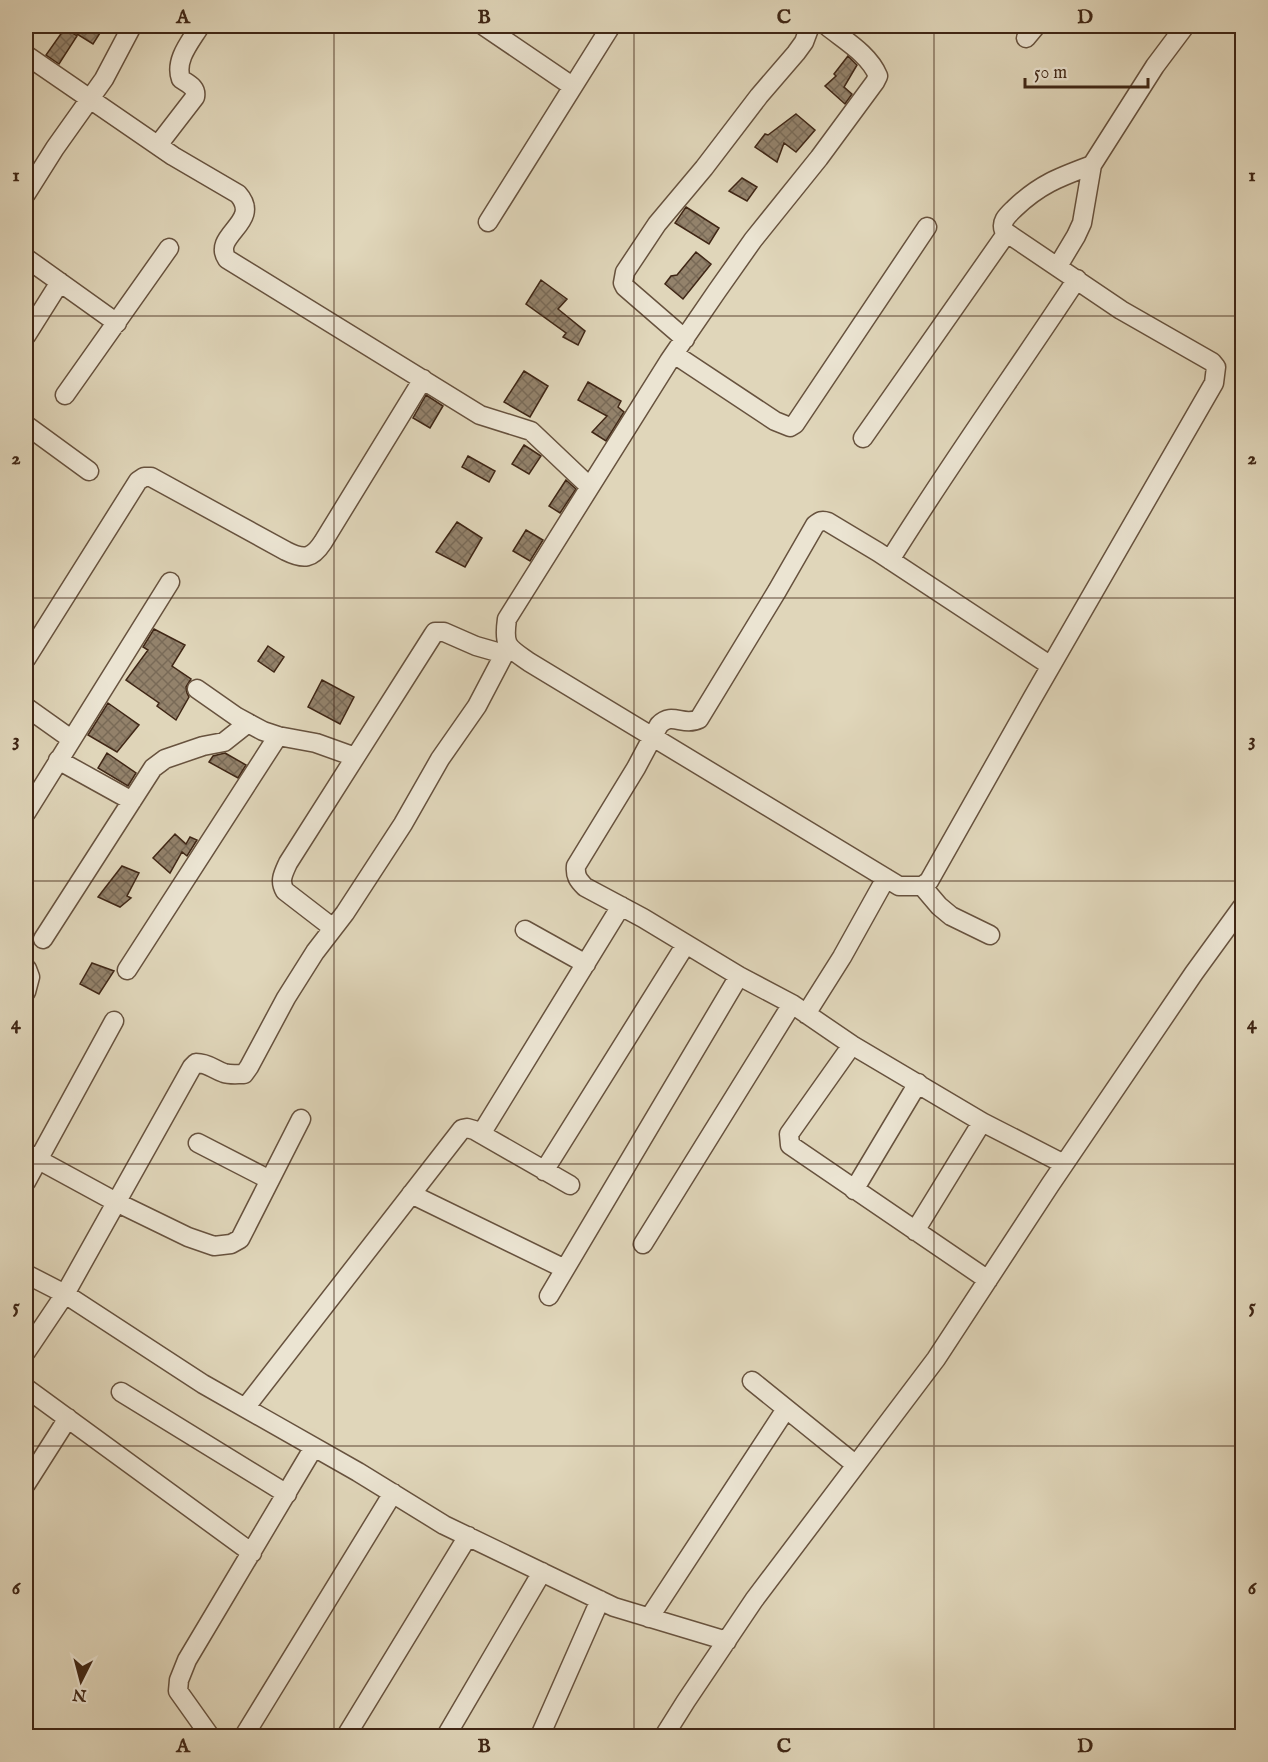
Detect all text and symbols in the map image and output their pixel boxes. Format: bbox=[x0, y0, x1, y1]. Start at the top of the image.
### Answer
text: A bbox=[175, 5, 191, 30]
text: B bbox=[477, 5, 491, 30]
text: C bbox=[777, 5, 791, 30]
text: D bbox=[1077, 5, 1093, 30]
scale bar bbox=[1025, 51, 1148, 89]
text: 50 m bbox=[1034, 62, 1067, 85]
text: 1 bbox=[12, 163, 20, 188]
text: 1 bbox=[1248, 163, 1256, 188]
text: 2 bbox=[11, 446, 21, 471]
text: 2 bbox=[1247, 446, 1257, 471]
text: 3 bbox=[12, 728, 20, 753]
text: 3 bbox=[1248, 728, 1256, 753]
text: 4 bbox=[11, 1011, 22, 1036]
text: 4 bbox=[1247, 1011, 1258, 1036]
text: 5 bbox=[12, 1294, 20, 1319]
text: 5 bbox=[1248, 1294, 1256, 1319]
text: 6 bbox=[12, 1576, 22, 1601]
text: 6 bbox=[1248, 1576, 1258, 1601]
north arrow bbox=[51, 1651, 111, 1711]
text: N bbox=[72, 1683, 89, 1705]
text: A bbox=[175, 1734, 191, 1759]
text: B bbox=[477, 1734, 491, 1759]
text: C bbox=[777, 1734, 791, 1759]
text: D bbox=[1077, 1734, 1093, 1759]

